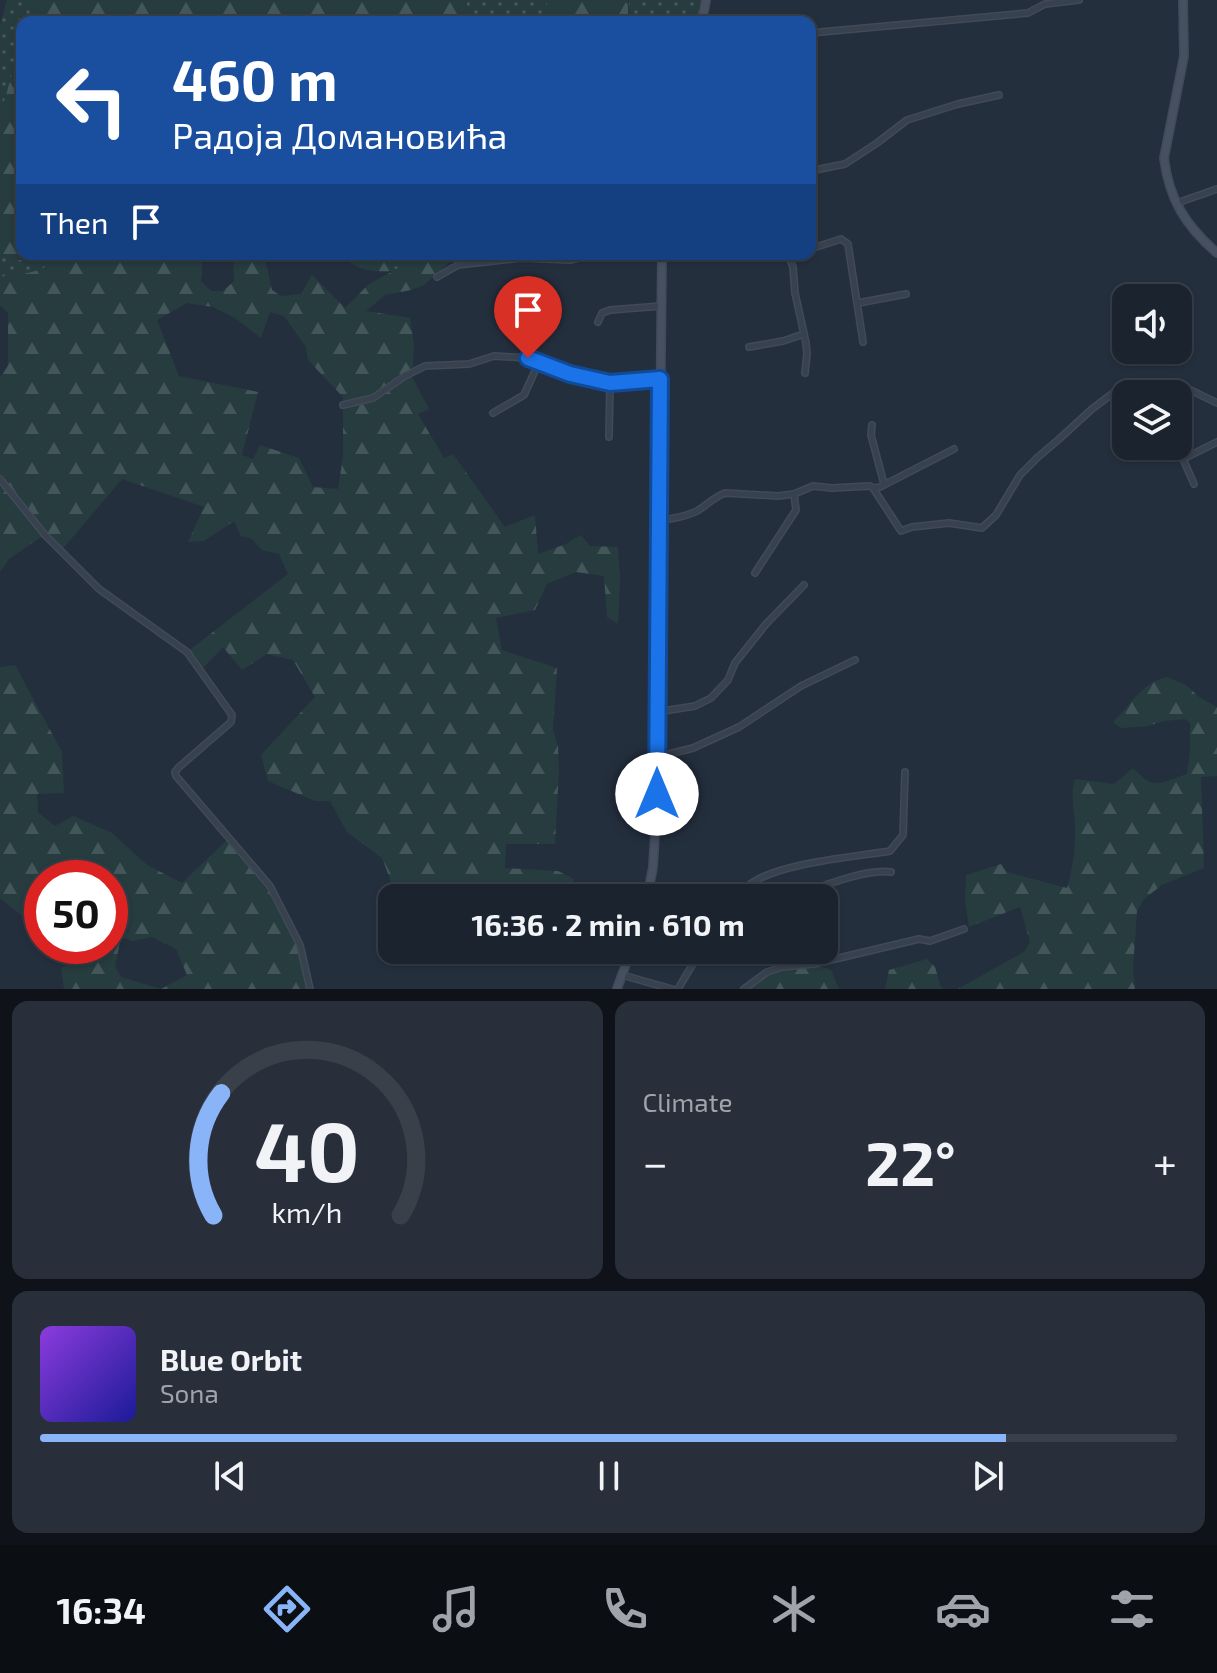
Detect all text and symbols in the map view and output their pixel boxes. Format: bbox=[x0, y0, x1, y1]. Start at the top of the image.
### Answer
text: 460 m bbox=[172, 45, 337, 112]
icon: left bbox=[40, 48, 144, 152]
text: Радоја Домановића bbox=[172, 113, 507, 156]
icon: arrive bbox=[124, 200, 168, 244]
text: Then bbox=[40, 204, 108, 240]
pin bbox=[494, 276, 562, 358]
map controls bbox=[1112, 284, 1192, 460]
button: sound bbox=[1112, 284, 1192, 364]
icon: arrive bbox=[506, 288, 550, 332]
button: layers bbox=[1112, 380, 1192, 460]
position arrow bbox=[615, 752, 699, 836]
speed limit sign: 50 bbox=[24, 860, 128, 964]
text: 16:36 · 2 min · 610 m bbox=[471, 906, 745, 942]
text: Climate bbox=[643, 1086, 732, 1117]
text: 40 bbox=[255, 1099, 360, 1199]
text: 22° bbox=[865, 1126, 956, 1198]
text: − bbox=[643, 1135, 668, 1188]
text: + bbox=[1153, 1135, 1177, 1188]
text: km/h bbox=[272, 1194, 343, 1229]
text: Blue Orbit bbox=[160, 1341, 302, 1377]
text: Sona bbox=[160, 1377, 219, 1408]
icon: previous bbox=[208, 1454, 252, 1498]
icon: pause bbox=[587, 1454, 631, 1498]
icon: next bbox=[966, 1454, 1010, 1498]
icon: directions bbox=[259, 1581, 315, 1637]
icon: music bbox=[428, 1581, 484, 1637]
icon: phone bbox=[597, 1581, 653, 1637]
icon: climate bbox=[766, 1581, 822, 1637]
icon: car bbox=[935, 1581, 991, 1637]
icon: filters bbox=[1104, 1581, 1160, 1637]
text: 16:34 bbox=[57, 1588, 146, 1631]

